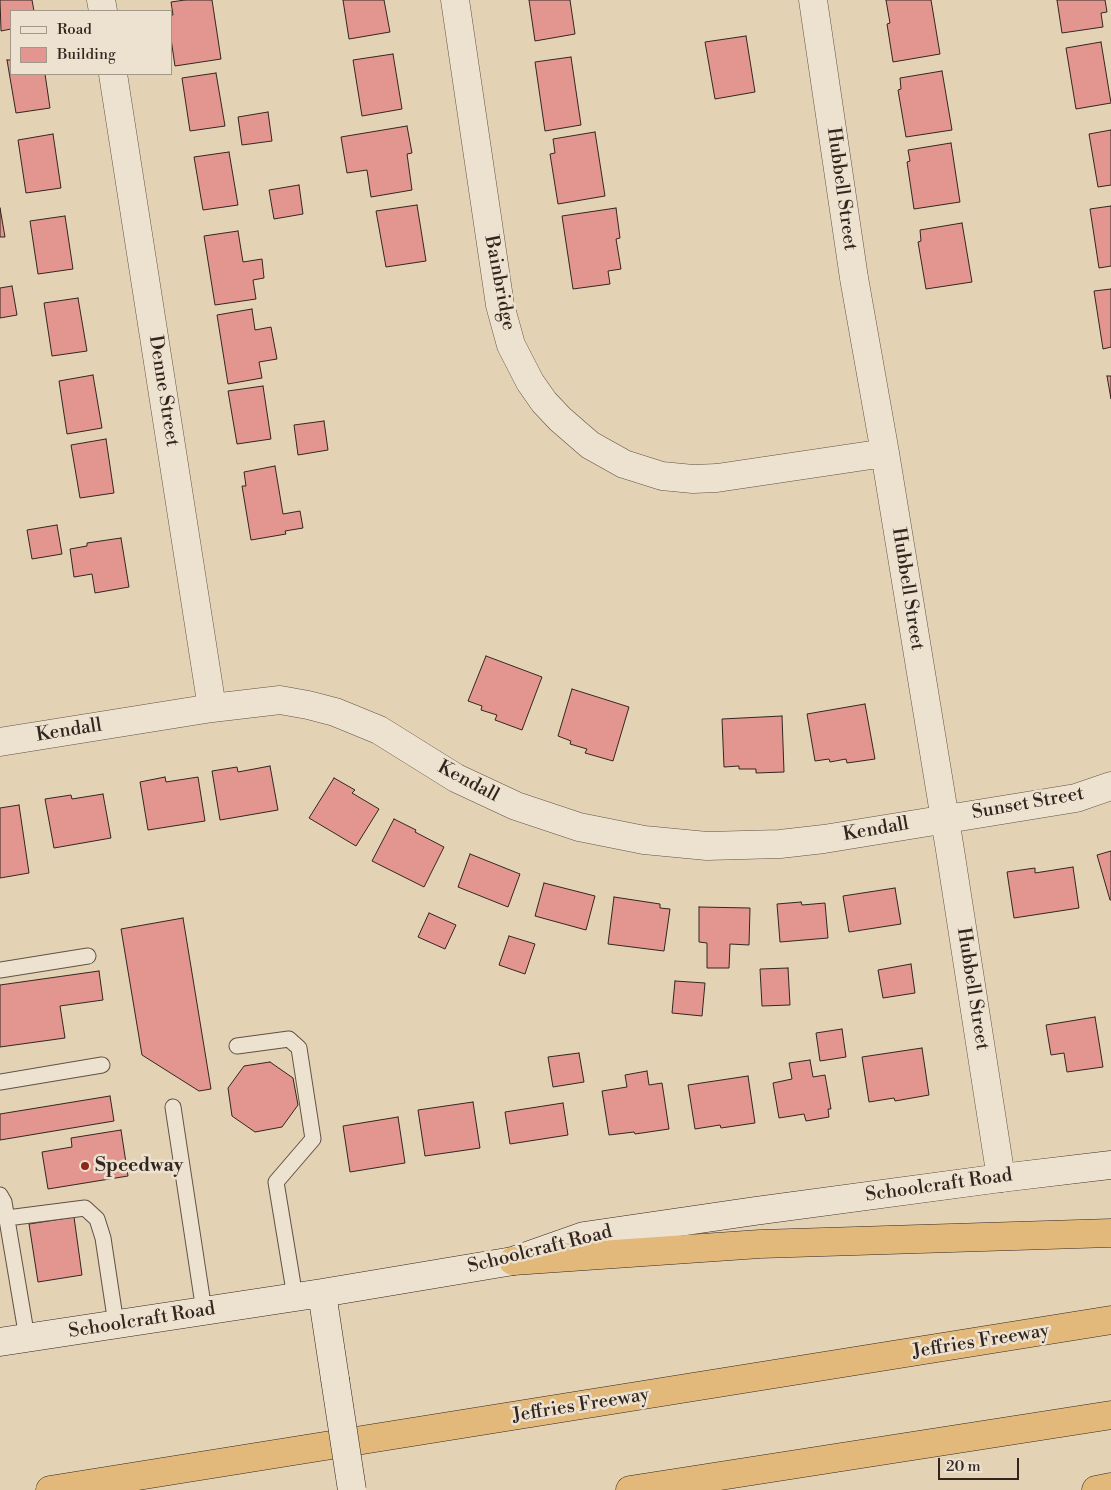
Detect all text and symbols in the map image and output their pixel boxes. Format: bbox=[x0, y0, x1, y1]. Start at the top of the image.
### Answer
legend bbox=[10, 10, 172, 75]
text: Road bbox=[57, 20, 92, 39]
text: Building bbox=[57, 45, 116, 64]
street label: Hubbell Street bbox=[821, 126, 861, 252]
street label: Bainbridge bbox=[479, 234, 519, 332]
street label: Denne Street bbox=[143, 334, 183, 448]
street label: Hubbell Street bbox=[886, 526, 928, 652]
street label: Kendall bbox=[34, 715, 104, 747]
street label: Kendall bbox=[433, 756, 503, 808]
street label: Sunset Street bbox=[970, 783, 1086, 825]
street label: Kendall bbox=[841, 813, 911, 847]
street label: Hubbell Street bbox=[951, 926, 993, 1052]
place label: Speedway bbox=[95, 1155, 183, 1177]
marker: Speedway bbox=[79, 1160, 91, 1172]
street label: Schoolcraft Road bbox=[864, 1164, 1014, 1208]
street label: Schoolcraft Road bbox=[465, 1221, 615, 1279]
street label: Schoolcraft Road bbox=[67, 1298, 217, 1344]
street label: Jeffries Freeway bbox=[911, 1320, 1051, 1364]
street label: Jeffries Freeway bbox=[511, 1384, 651, 1428]
scale bar bbox=[941, 1448, 1022, 1480]
text: 20 m bbox=[946, 1457, 981, 1476]

